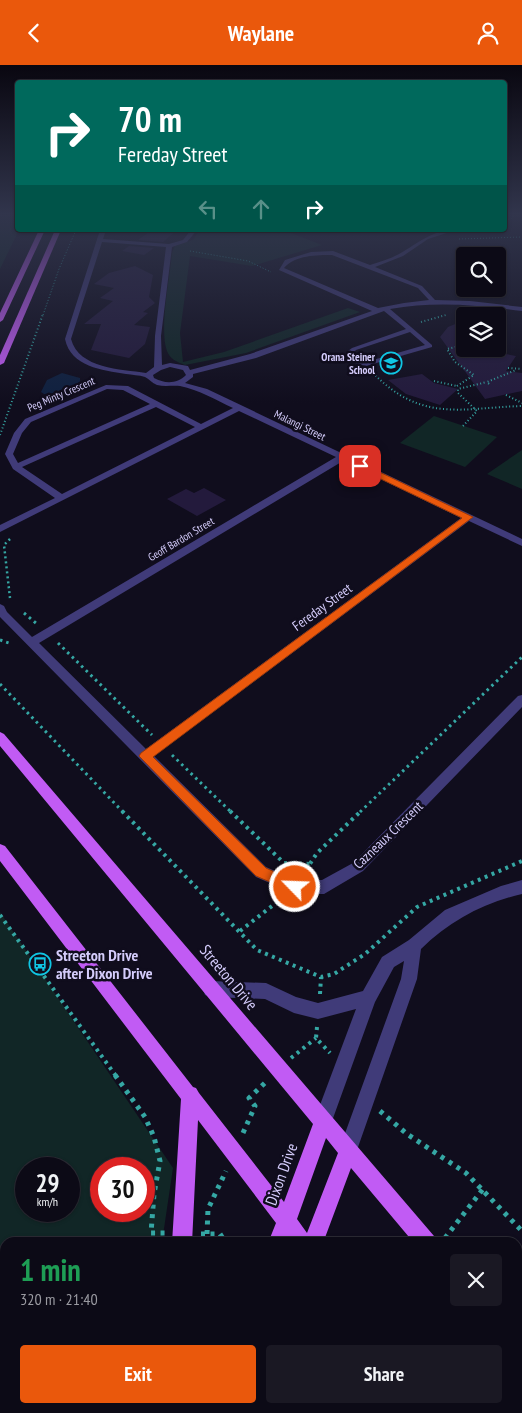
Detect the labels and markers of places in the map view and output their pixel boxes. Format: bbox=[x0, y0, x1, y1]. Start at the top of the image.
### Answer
place label: Orana Steiner School bbox=[321, 350, 376, 377]
school or university icon: Orana Steiner School bbox=[379, 351, 403, 375]
pin bbox=[339, 445, 381, 487]
place label: Streeton Drive after Dixon Drive bbox=[56, 945, 153, 983]
bus stop icon: Streeton Drive after Dixon Drive bbox=[28, 952, 52, 976]

